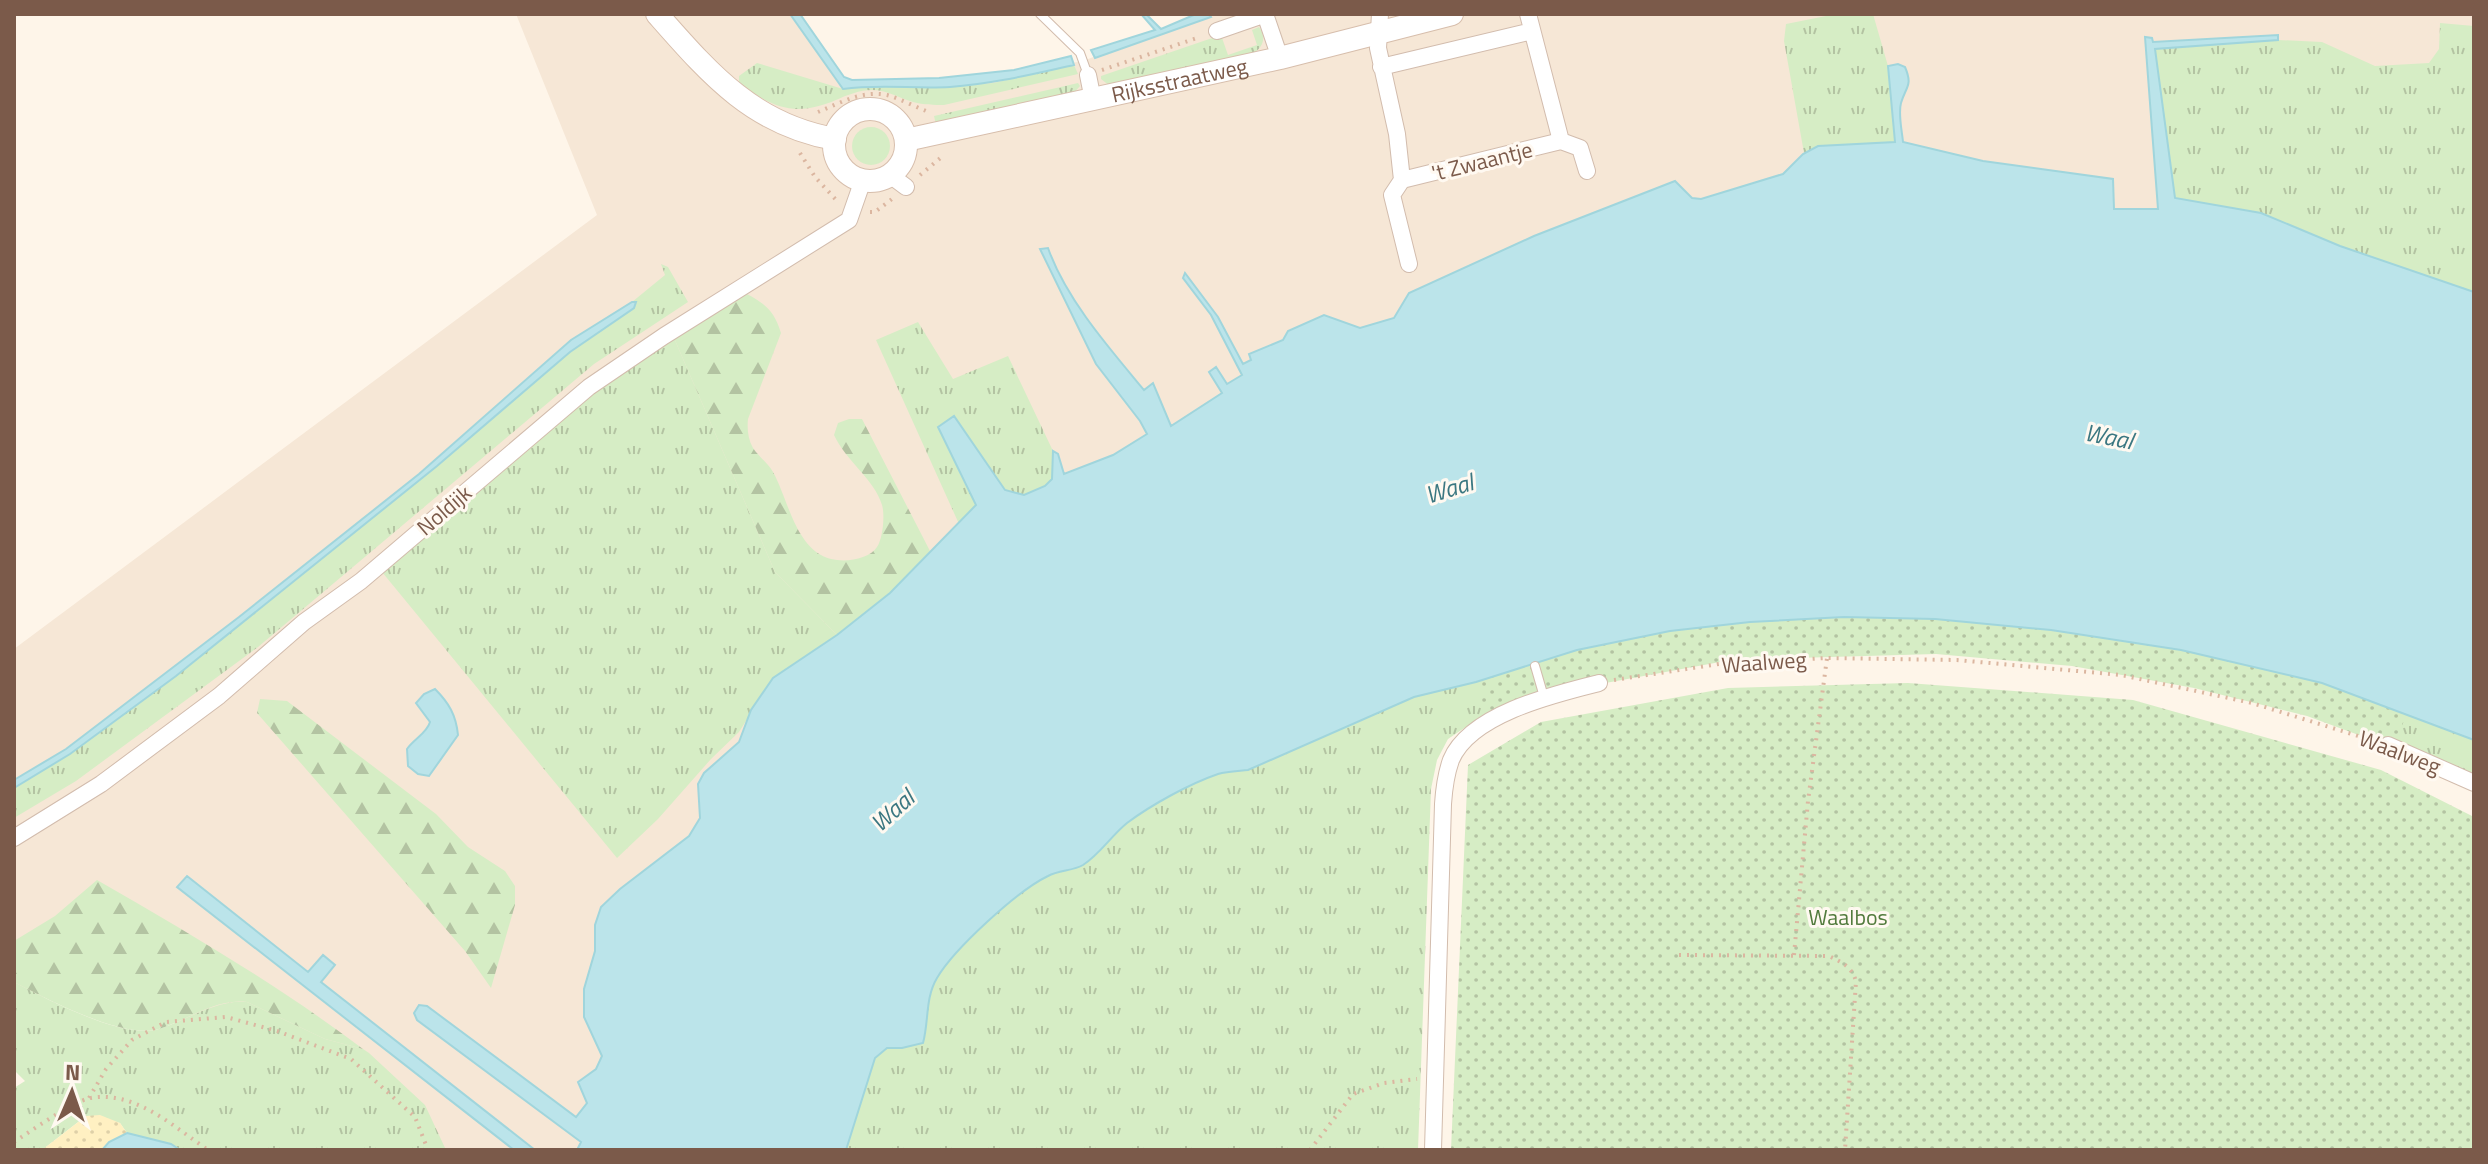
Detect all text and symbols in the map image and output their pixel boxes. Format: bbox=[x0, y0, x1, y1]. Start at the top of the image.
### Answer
street label: Rijksstraatweg bbox=[1108, 49, 1251, 111]
street label: 't Zwaantje bbox=[1428, 132, 1536, 190]
water label: Waal bbox=[2082, 414, 2139, 459]
water label: Waal bbox=[1421, 463, 1480, 512]
street label: Noldijk bbox=[409, 476, 479, 544]
street label: Waalweg bbox=[1720, 642, 1808, 682]
street label: Waalweg bbox=[2354, 721, 2446, 783]
water label: Waal bbox=[862, 778, 924, 840]
park label: Waalbos bbox=[1808, 900, 1888, 934]
north arrow bbox=[32, 1052, 112, 1132]
text: N bbox=[64, 1055, 81, 1089]

